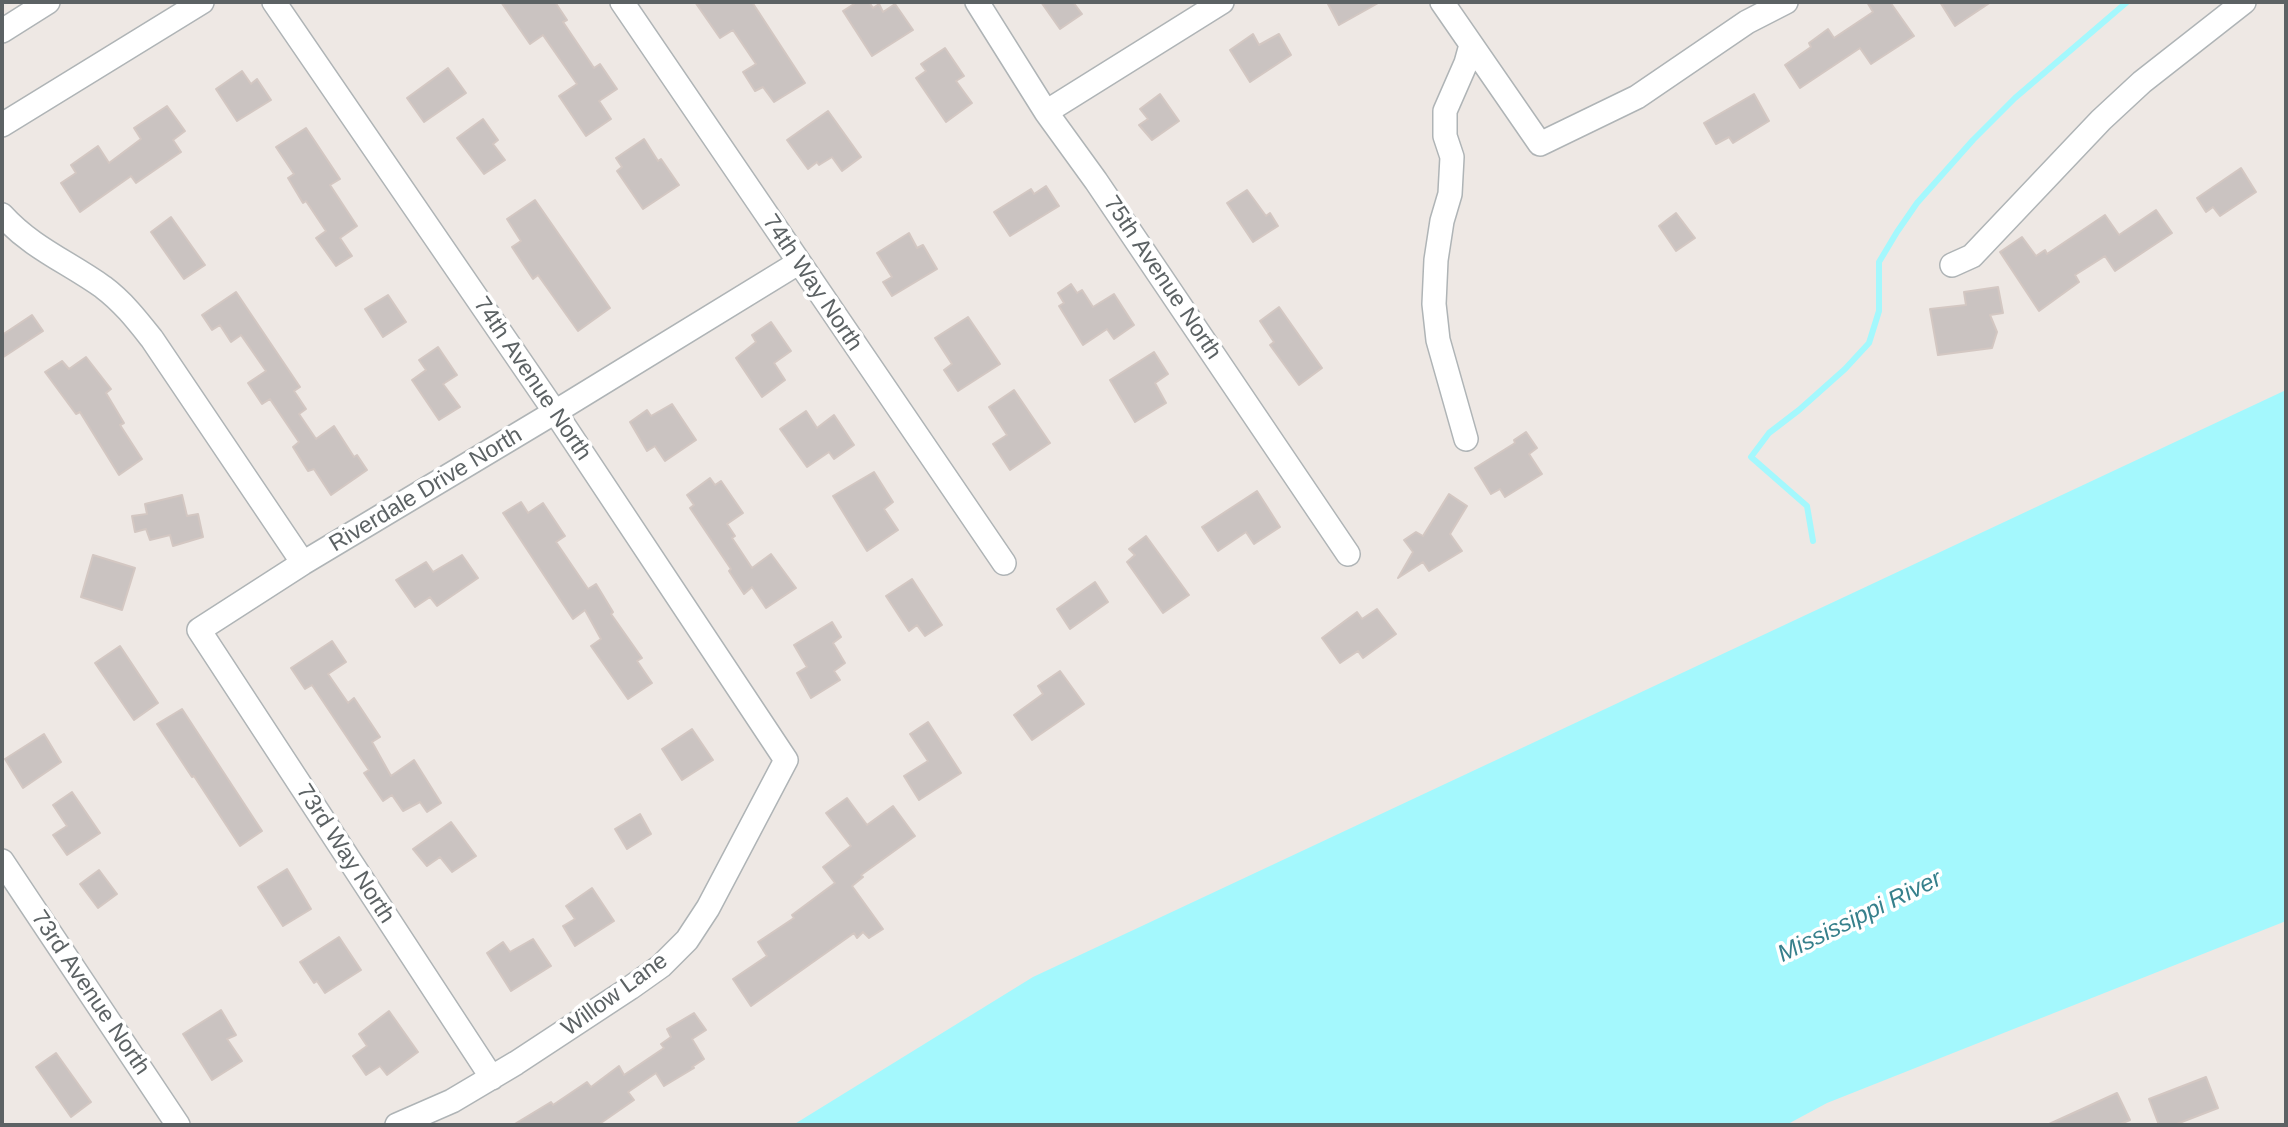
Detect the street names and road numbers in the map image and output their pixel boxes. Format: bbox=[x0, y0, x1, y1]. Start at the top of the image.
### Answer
street label: 75th Avenue North bbox=[1097, 191, 1227, 365]
street label: 74th Way North bbox=[756, 209, 868, 357]
street label: 74th Avenue North bbox=[467, 292, 597, 466]
street label: Riverdale Drive North bbox=[325, 422, 527, 558]
street label: 73rd Way North bbox=[290, 779, 400, 929]
street label: 73rd Avenue North bbox=[25, 905, 155, 1081]
street label: Willow Lane bbox=[557, 947, 673, 1043]

